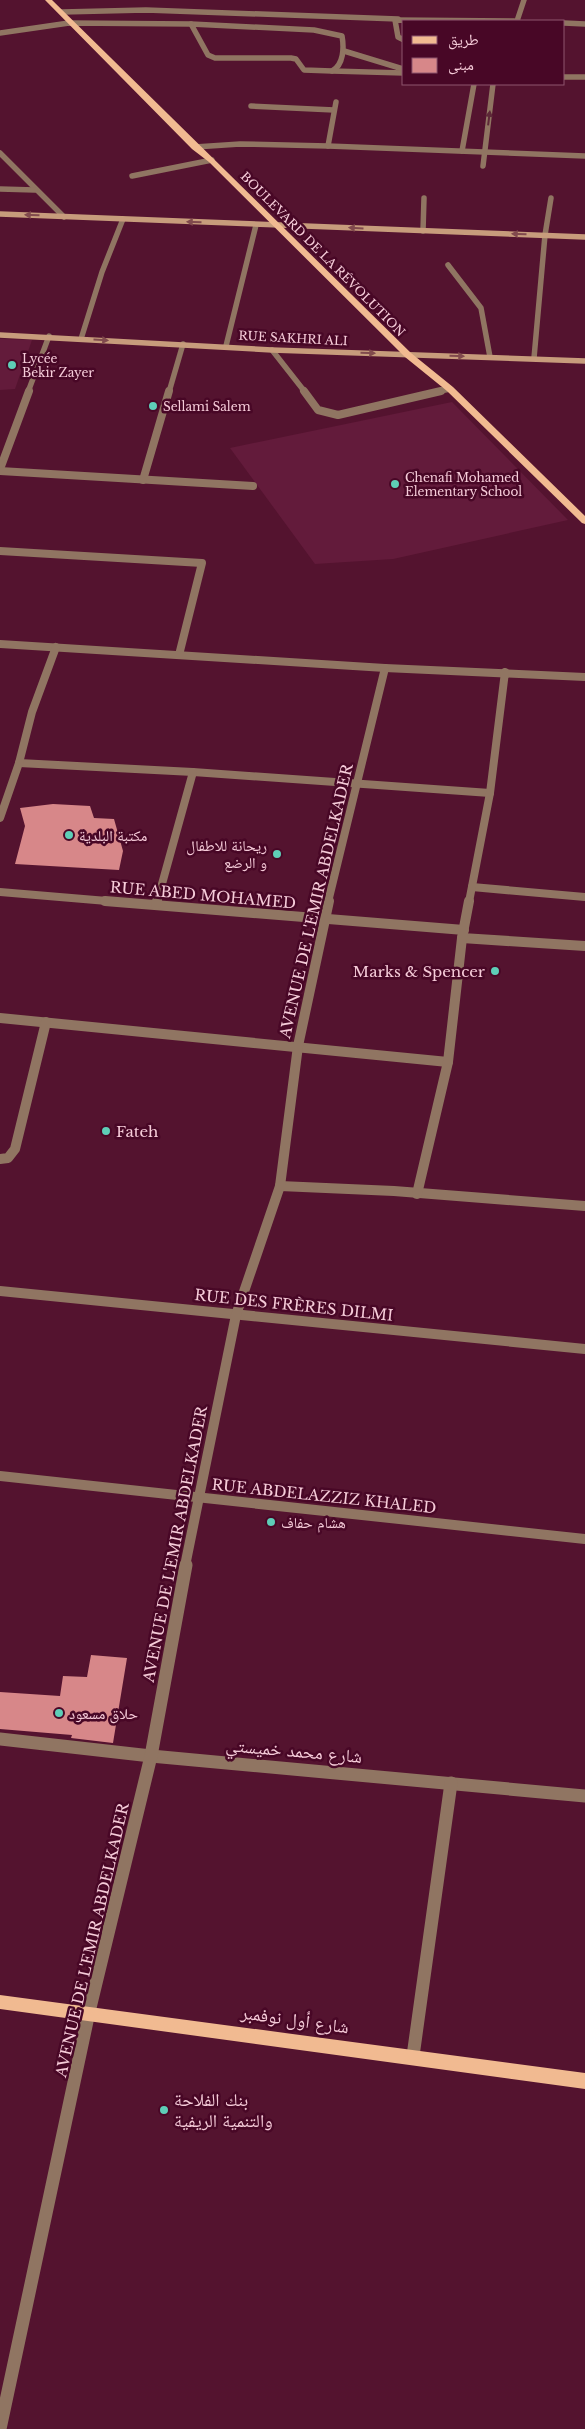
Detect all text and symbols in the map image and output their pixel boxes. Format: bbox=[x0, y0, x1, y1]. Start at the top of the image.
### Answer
legend bbox=[402, 20, 565, 85]
text: طريق bbox=[448, 30, 479, 50]
text: مبنى bbox=[448, 55, 474, 75]
one-way arrow bbox=[485, 110, 493, 126]
street label: BOULEVARD DE LA RÉVOLUTION bbox=[238, 168, 409, 340]
one-way arrow bbox=[23, 211, 39, 219]
one-way arrow bbox=[186, 218, 202, 226]
one-way arrow bbox=[348, 224, 364, 232]
one-way arrow bbox=[511, 230, 527, 238]
street label: RUE SAKHRI ALI bbox=[238, 328, 348, 348]
one-way arrow bbox=[93, 336, 109, 344]
one-way arrow bbox=[360, 349, 376, 357]
place label: Lycée Bekir Zayer bbox=[22, 351, 94, 380]
one-way arrow bbox=[449, 352, 465, 360]
marker: Lycée Bekir Zayer bbox=[6, 359, 18, 371]
place label: Sellami Salem bbox=[163, 399, 251, 414]
marker: Sellami Salem bbox=[147, 400, 159, 412]
place label: Chenafi Mohamed Elementary School bbox=[405, 470, 522, 499]
marker: Chenafi Mohamed Elementary School bbox=[389, 478, 401, 490]
street label: AVENUE DE L'EMIR ABDELKADER bbox=[275, 761, 357, 1041]
place label: مكتبة البلدية bbox=[79, 826, 148, 845]
marker: مكتبة البلدية bbox=[63, 829, 75, 841]
place label: ريحانة للاطفال و الرضع bbox=[186, 836, 267, 873]
marker: ريحانة للاطفال و الرضع bbox=[271, 848, 283, 860]
street label: RUE ABED MOHAMED bbox=[109, 877, 297, 913]
place label: Marks & Spencer bbox=[353, 962, 486, 981]
marker: Marks & Spencer bbox=[489, 965, 501, 977]
place label: Fateh bbox=[116, 1122, 158, 1141]
marker: Fateh bbox=[100, 1125, 112, 1137]
street label: RUE DES FRÈRES DILMI bbox=[194, 1285, 394, 1325]
street label: AVENUE DE L'EMIR ABDELKADER bbox=[139, 1403, 211, 1685]
street label: RUE ABDELAZZIZ KHALED bbox=[211, 1475, 437, 1517]
place label: هشام حفاف bbox=[281, 1513, 346, 1533]
marker: هشام حفاف bbox=[265, 1516, 277, 1528]
place label: حلاق مسعود bbox=[69, 1704, 138, 1724]
marker: حلاق مسعود bbox=[53, 1707, 65, 1719]
street label: شارع محمد خميستي bbox=[225, 1734, 363, 1771]
street label: AVENUE DE L'EMIR ABDELKADER bbox=[51, 1800, 133, 2080]
street label: شارع أول نوفمبر bbox=[239, 2001, 350, 2038]
place label: بنك الفلاحة والتنمية الريفية bbox=[174, 2089, 273, 2132]
marker: بنك الفلاحة والتنمية الريفية bbox=[158, 2104, 170, 2116]

